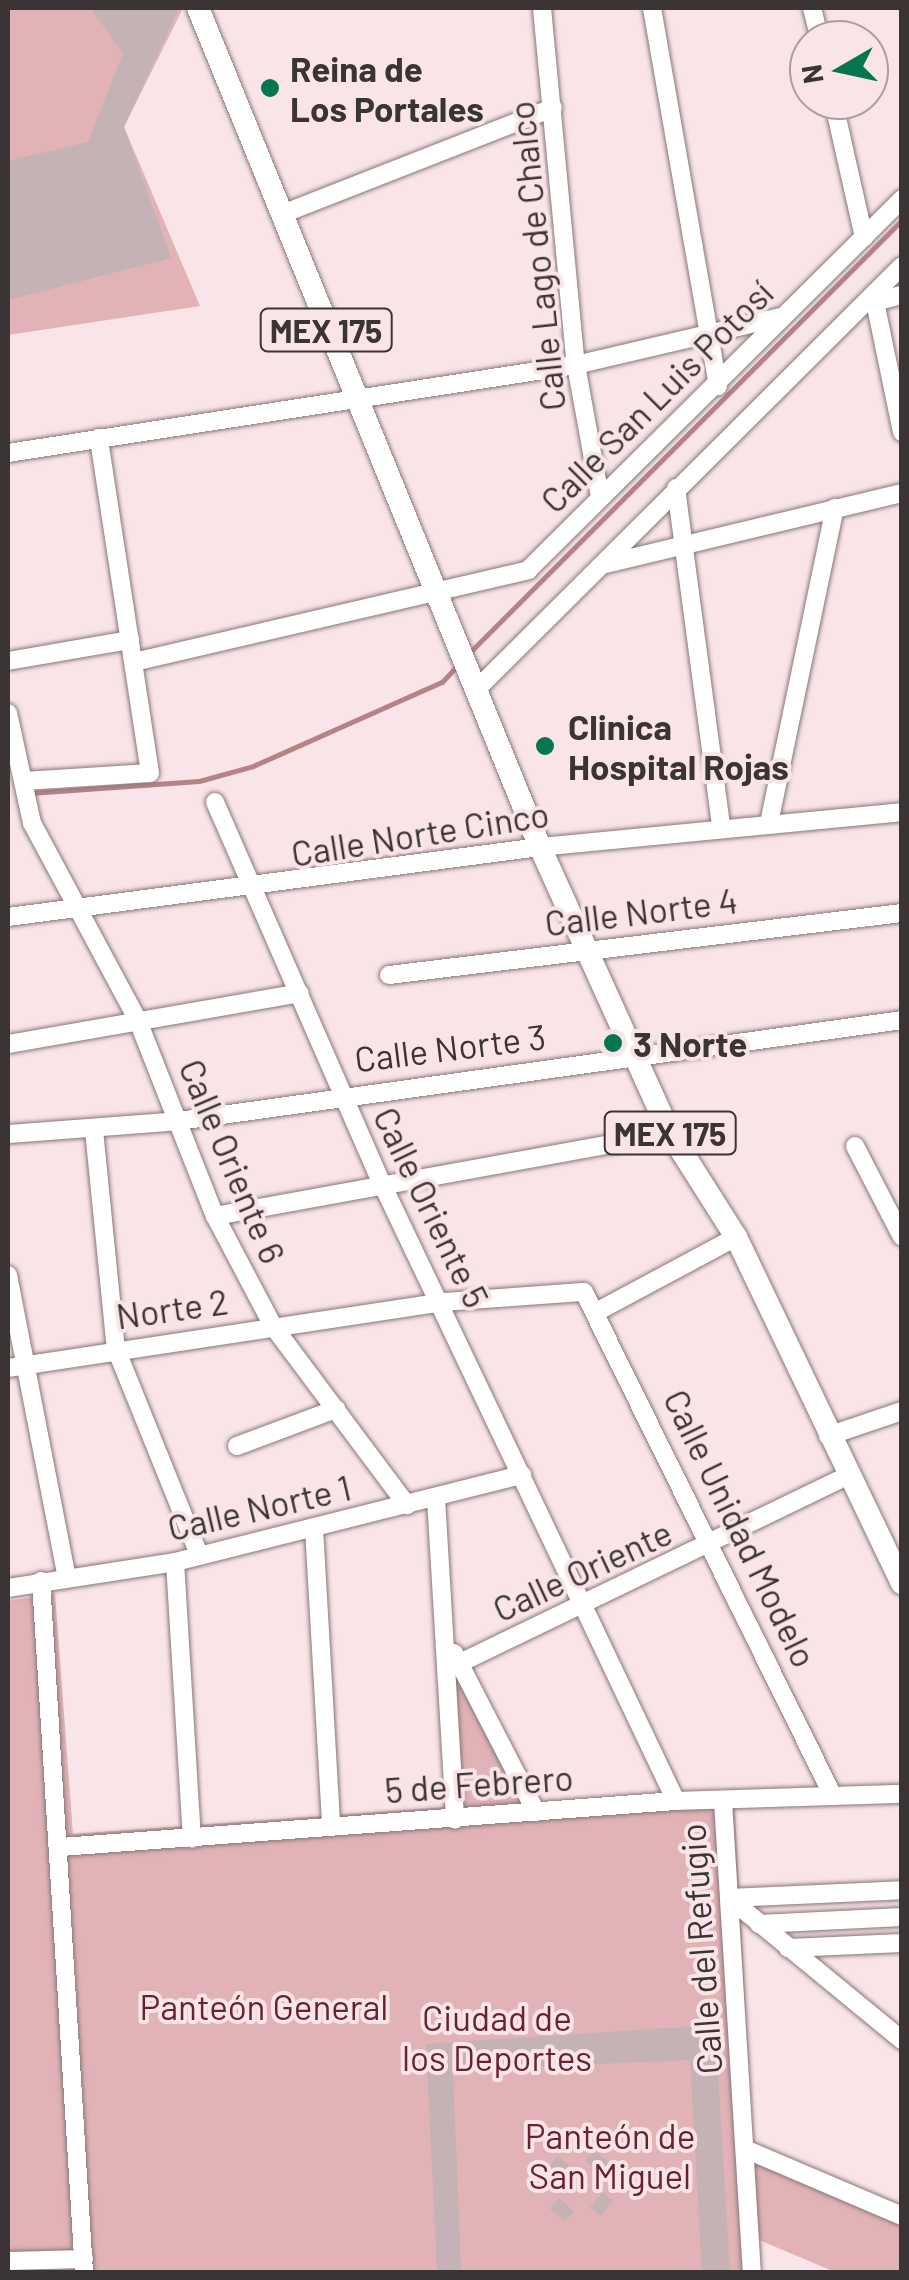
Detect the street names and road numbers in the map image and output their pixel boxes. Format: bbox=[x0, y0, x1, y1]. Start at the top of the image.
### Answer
street label: Calle Lago de Chalco bbox=[499, 99, 573, 413]
street label: Calle San Luis Potosí bbox=[531, 271, 781, 521]
road number: MEX 175 bbox=[258, 303, 394, 357]
street label: Calle Norte Cinco bbox=[288, 792, 552, 874]
street label: Calle Norte 4 bbox=[542, 878, 740, 944]
street label: Calle Norte 3 bbox=[352, 1014, 548, 1080]
street label: Calle Oriente 6 bbox=[171, 1053, 295, 1269]
street label: Calle Oriente 5 bbox=[365, 1100, 499, 1314]
road number: MEX 175 bbox=[602, 1106, 738, 1160]
street label: Norte 2 bbox=[113, 1279, 231, 1337]
street label: Calle Unidad Modelo bbox=[656, 1383, 826, 1673]
street label: Calle Norte 1 bbox=[163, 1466, 355, 1548]
street label: Calle Oriente bbox=[486, 1510, 678, 1630]
street label: 5 de Febrero bbox=[383, 1755, 575, 1811]
street label: Calle del Refugio bbox=[670, 1822, 730, 2076]

